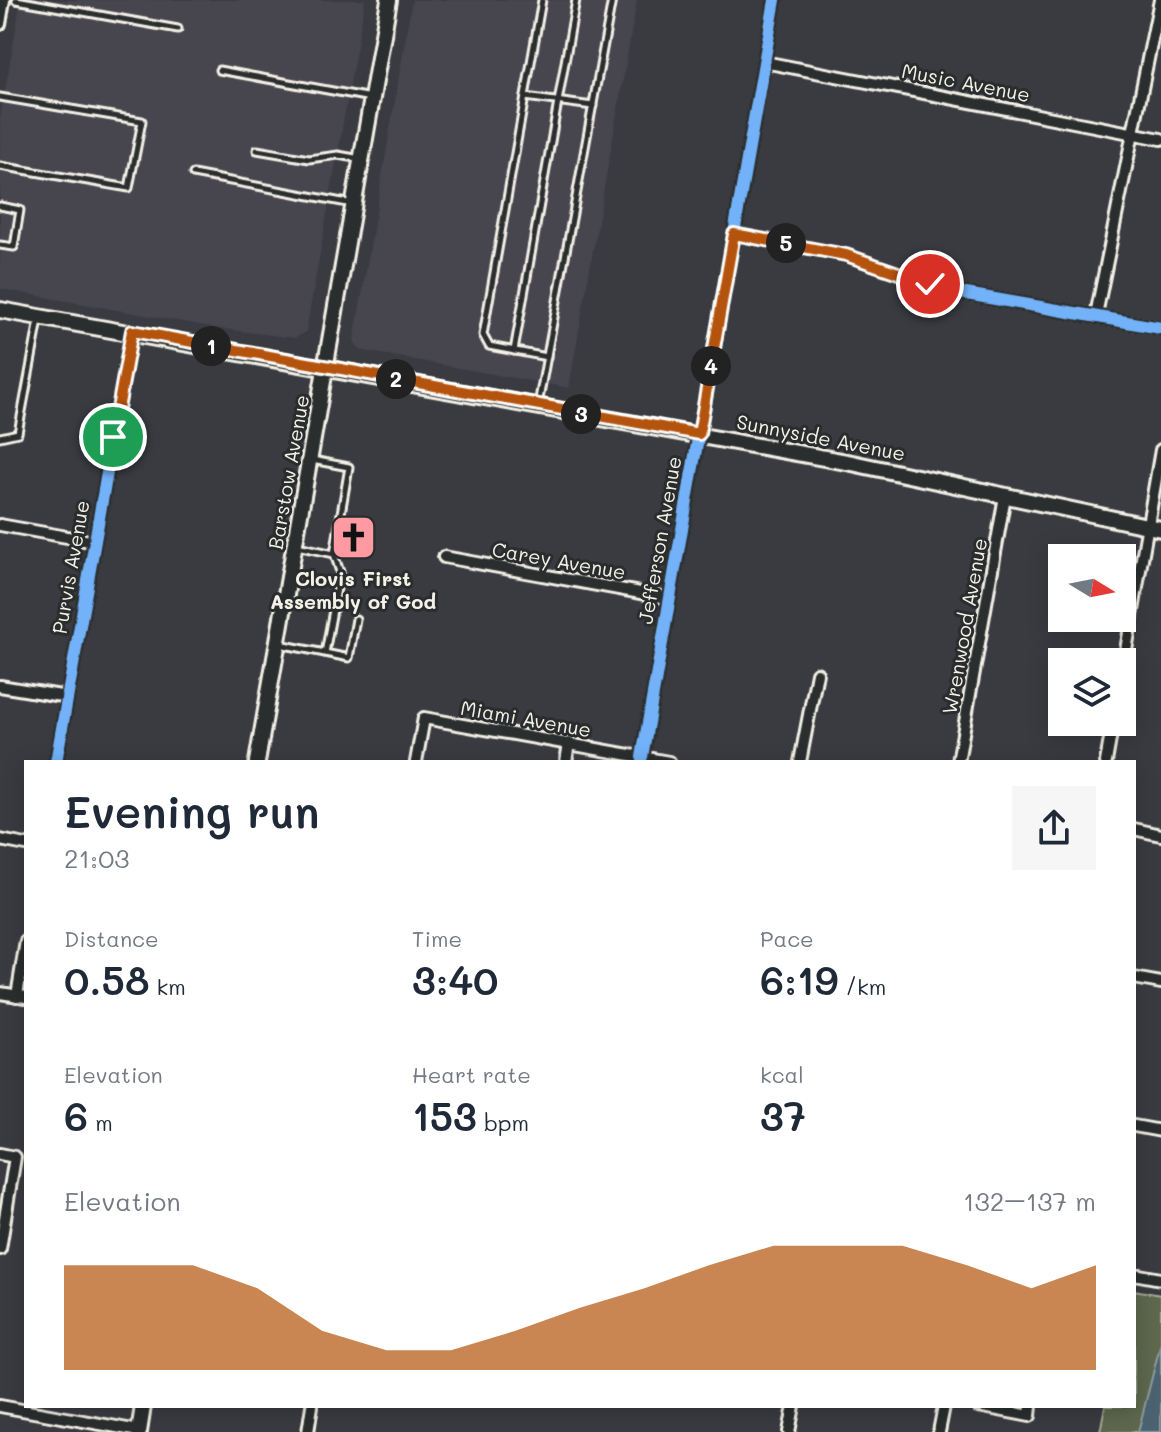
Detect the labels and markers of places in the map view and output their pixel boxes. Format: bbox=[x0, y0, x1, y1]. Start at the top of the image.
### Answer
pin: 5 bbox=[766, 223, 806, 263]
pin bbox=[896, 250, 964, 318]
pin: 1 bbox=[191, 326, 231, 366]
pin: 4 bbox=[691, 346, 731, 386]
pin: 2 bbox=[376, 359, 416, 399]
pin: 3 bbox=[561, 394, 601, 434]
pin bbox=[79, 403, 147, 471]
church icon: Clovis First Assembly of God bbox=[329, 514, 377, 562]
place label: Clovis First Assembly of God bbox=[270, 565, 436, 614]

